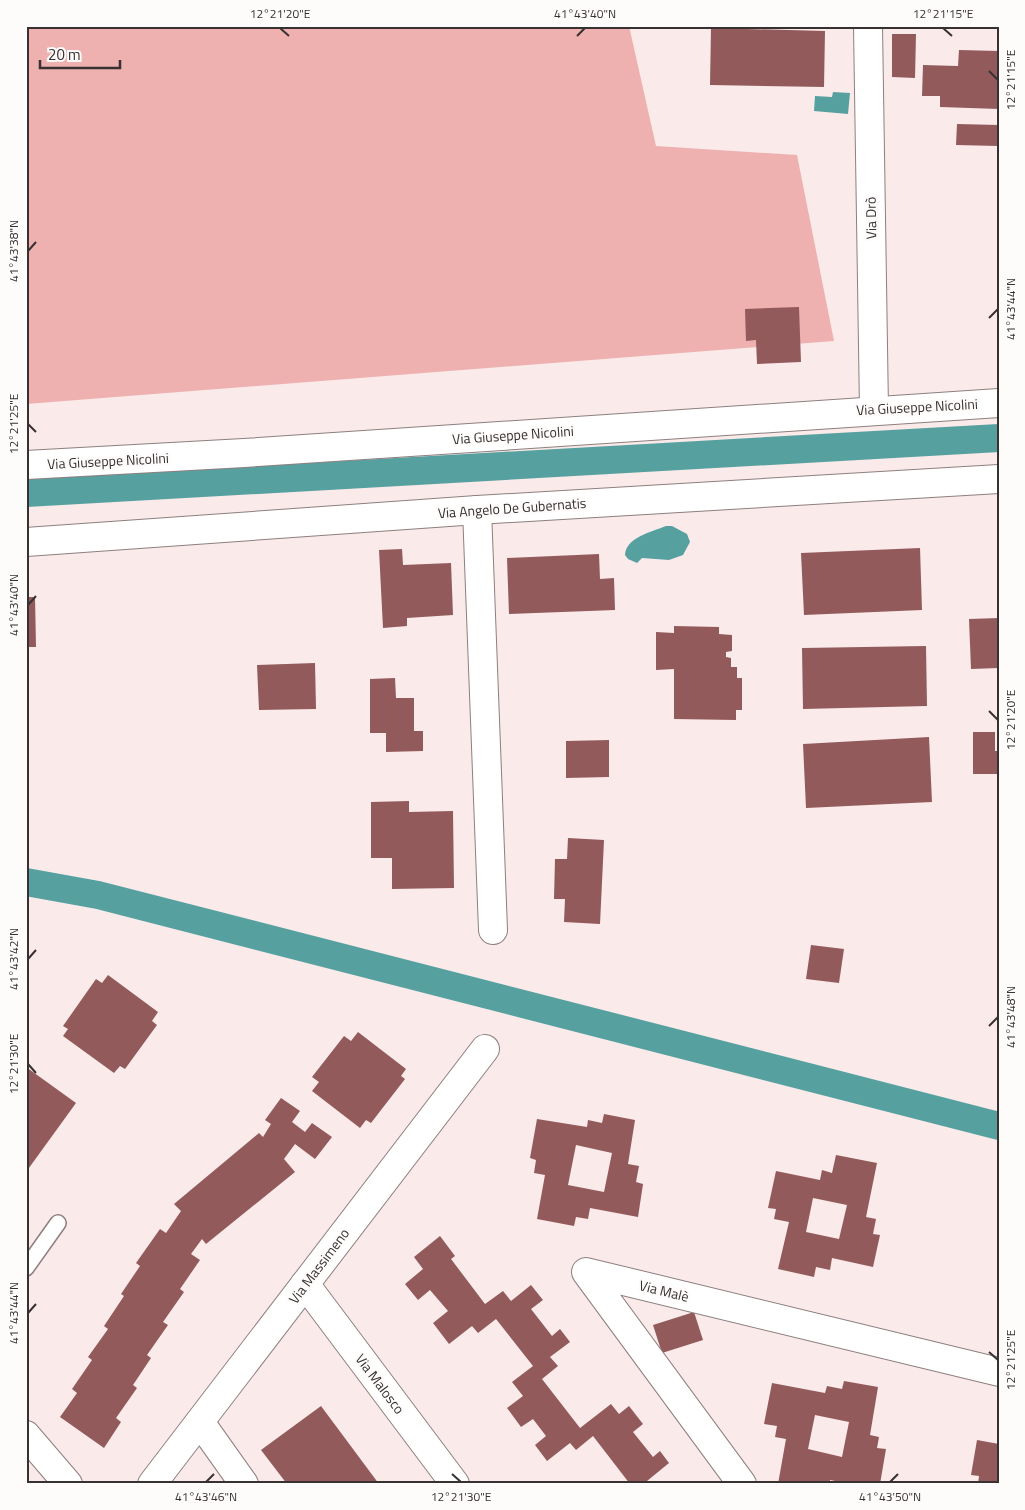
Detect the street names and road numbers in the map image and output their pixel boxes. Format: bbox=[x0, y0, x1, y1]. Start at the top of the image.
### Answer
street label: Via Drò bbox=[860, 197, 881, 239]
street label: Via Giuseppe Nicolini bbox=[856, 393, 978, 420]
street label: Via Giuseppe Nicolini bbox=[452, 420, 574, 449]
street label: Via Giuseppe Nicolini bbox=[47, 447, 169, 474]
street label: Via Angelo De Gubernatis bbox=[437, 492, 587, 523]
street label: Via Massimeno bbox=[283, 1223, 354, 1308]
street label: Via Malè bbox=[637, 1274, 691, 1307]
street label: Via Malosco bbox=[351, 1349, 410, 1418]

